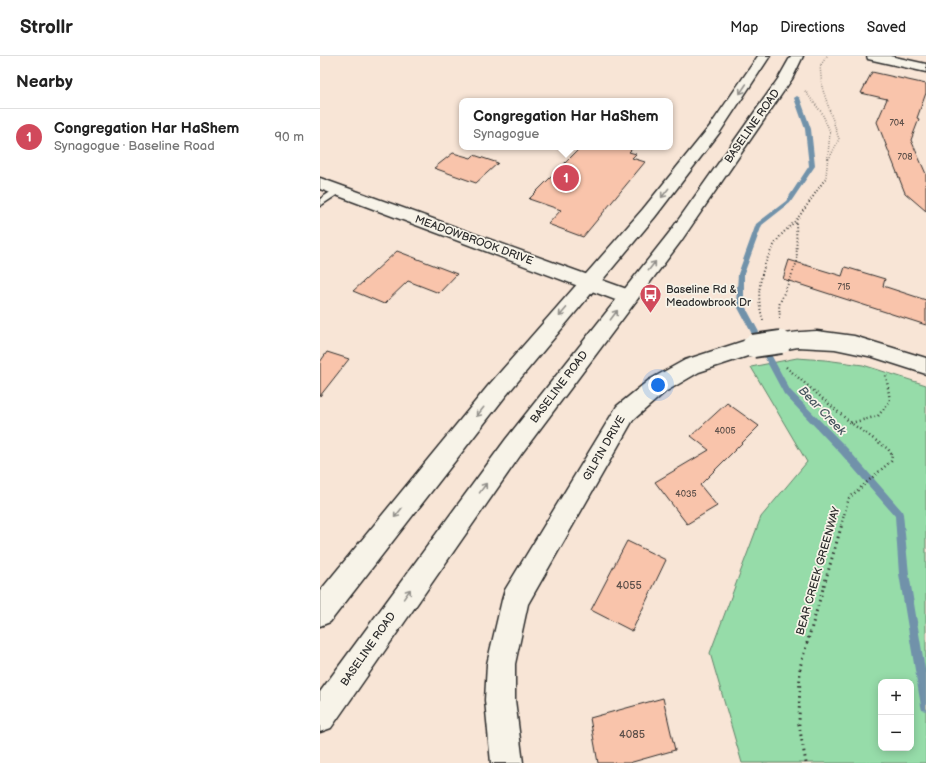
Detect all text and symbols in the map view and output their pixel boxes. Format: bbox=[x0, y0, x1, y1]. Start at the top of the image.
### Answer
text: Strollr bbox=[20, 16, 73, 39]
text: Map bbox=[730, 19, 758, 36]
text: Directions bbox=[780, 19, 845, 36]
text: Saved bbox=[867, 19, 906, 36]
text: Nearby bbox=[16, 72, 73, 92]
one-way arrow bbox=[739, 83, 747, 94]
street label: BASELINE ROAD bbox=[722, 87, 782, 165]
popup bbox=[459, 98, 673, 150]
text: Congregation Har HaShem bbox=[473, 107, 659, 126]
house number: 704 bbox=[889, 118, 905, 129]
text: Congregation Har HaShem bbox=[54, 119, 239, 138]
text: Synagogue bbox=[473, 126, 539, 142]
text: 1 bbox=[26, 129, 32, 145]
text: 90 m bbox=[275, 129, 304, 145]
text: Synagogue · Baseline Road bbox=[54, 138, 215, 154]
house number: 708 bbox=[898, 152, 912, 163]
pin: 1 bbox=[553, 163, 579, 193]
one-way arrow bbox=[660, 187, 669, 198]
street label: MEADOWBROOK DRIVE bbox=[413, 213, 535, 267]
one-way arrow bbox=[648, 261, 656, 272]
bus stop icon: Baseline Rd & Meadowbrook Dr bbox=[637, 282, 663, 315]
house number: 715 bbox=[837, 282, 851, 293]
place label: Baseline Rd & Meadowbrook Dr bbox=[666, 283, 752, 309]
one-way arrow bbox=[559, 306, 568, 317]
one-way arrow bbox=[610, 310, 618, 321]
street label: BASELINE ROAD bbox=[528, 348, 590, 426]
your location bbox=[648, 375, 668, 395]
water label: Bear Creek bbox=[795, 383, 850, 439]
one-way arrow bbox=[476, 406, 485, 417]
street label: GILPIN DRIVE bbox=[580, 413, 628, 483]
house number: 4005 bbox=[714, 426, 736, 437]
one-way arrow bbox=[479, 483, 487, 494]
house number: 4035 bbox=[675, 489, 697, 500]
street label: BEAR CREEK GREENWAY bbox=[793, 505, 843, 637]
one-way arrow bbox=[394, 507, 403, 518]
house number: 4055 bbox=[616, 579, 642, 592]
one-way arrow bbox=[403, 588, 411, 599]
street label: BASELINE ROAD bbox=[338, 610, 398, 688]
map controls bbox=[878, 679, 914, 751]
button: + bbox=[878, 679, 914, 715]
button: − bbox=[878, 715, 914, 751]
house number: 4085 bbox=[619, 728, 645, 741]

